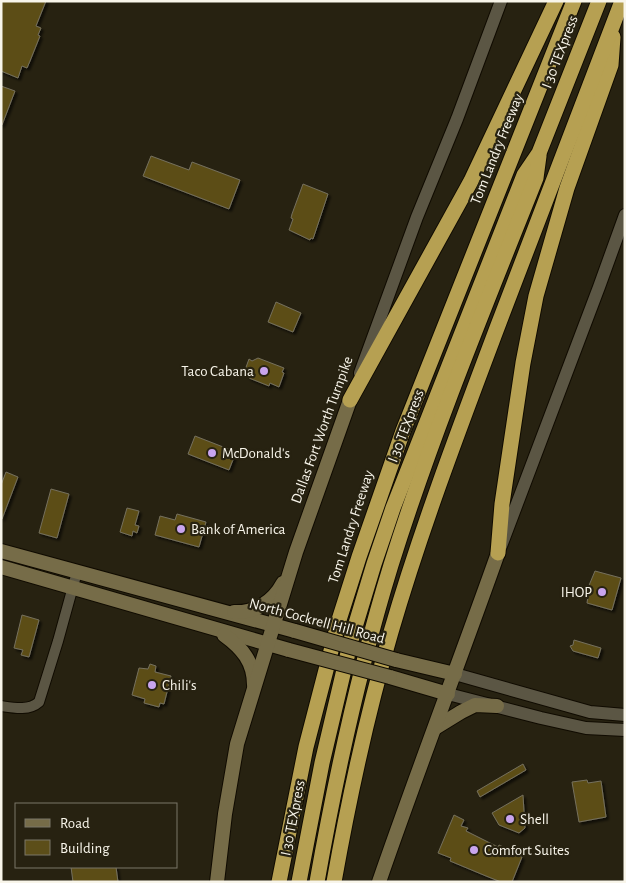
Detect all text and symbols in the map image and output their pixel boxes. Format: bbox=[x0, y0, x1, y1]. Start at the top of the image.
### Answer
street label: I 30 TEXpress bbox=[539, 14, 581, 90]
street label: Tom Landry Freeway bbox=[468, 91, 526, 207]
street label: Dallas Fort Worth Turnpike bbox=[288, 354, 356, 506]
place label: Taco Cabana bbox=[181, 364, 254, 379]
marker: Taco Cabana bbox=[258, 365, 270, 377]
street label: I 30 TEXpress bbox=[385, 388, 427, 464]
place label: McDonald's bbox=[222, 446, 290, 461]
marker: McDonald's bbox=[206, 447, 218, 459]
street label: Tom Landry Freeway bbox=[326, 468, 377, 585]
place label: Bank of America bbox=[191, 522, 286, 537]
marker: Bank of America bbox=[175, 523, 187, 535]
place label: IHOP bbox=[561, 585, 592, 600]
marker: IHOP bbox=[596, 586, 608, 598]
street label: North Cockrell Hill Road bbox=[248, 596, 387, 646]
place label: Chili's bbox=[162, 678, 197, 693]
marker: Chili's bbox=[146, 679, 158, 691]
street label: I 30 TEXpress bbox=[278, 779, 308, 857]
legend bbox=[15, 803, 178, 868]
place label: Shell bbox=[520, 812, 549, 827]
marker: Shell bbox=[504, 813, 516, 825]
text: Road bbox=[60, 816, 90, 831]
text: Building bbox=[60, 841, 110, 856]
place label: Comfort Suites bbox=[484, 843, 570, 858]
marker: Comfort Suites bbox=[468, 844, 480, 856]

